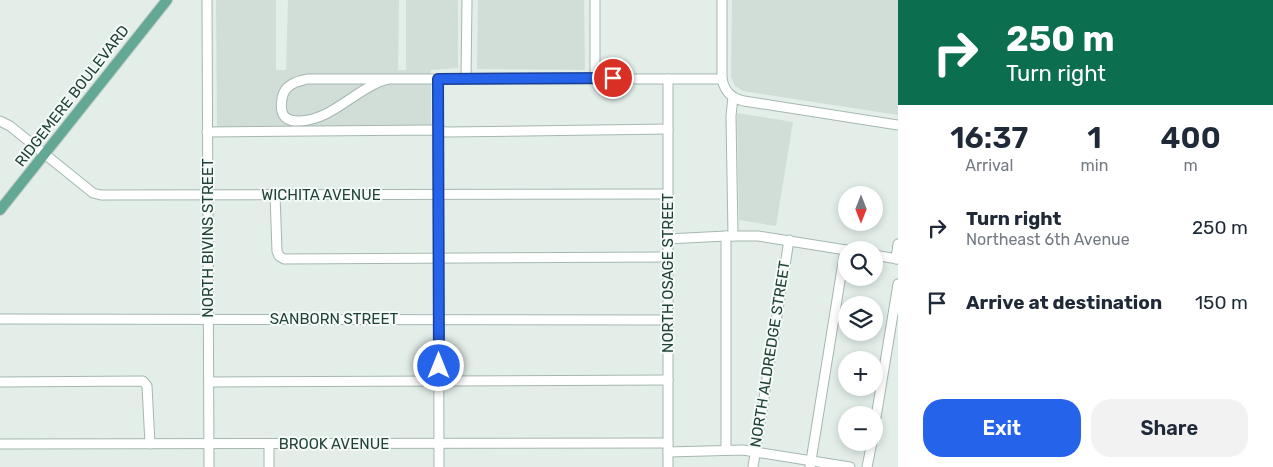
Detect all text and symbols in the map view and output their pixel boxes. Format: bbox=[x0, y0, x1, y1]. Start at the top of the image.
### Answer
text: 250 m bbox=[1006, 18, 1115, 60]
icon: right bbox=[923, 20, 988, 85]
street label: RIDGEMERE BOULEVARD bbox=[11, 22, 133, 170]
pin bbox=[592, 57, 634, 99]
text: Turn right bbox=[1006, 60, 1106, 87]
icon: arrive bbox=[599, 64, 627, 92]
text: 16:37 bbox=[950, 120, 1028, 156]
text: 1 bbox=[1087, 120, 1102, 156]
text: 400 bbox=[1161, 120, 1221, 156]
text: Arrival bbox=[965, 156, 1013, 175]
text: min bbox=[1081, 156, 1108, 175]
text: m bbox=[1184, 156, 1198, 175]
street label: NORTH BIVINS STREET bbox=[199, 158, 217, 318]
street label: WICHITA AVENUE bbox=[261, 186, 381, 204]
north arrow bbox=[838, 186, 882, 231]
map controls bbox=[838, 186, 883, 451]
street label: NORTH OSAGE STREET bbox=[659, 193, 677, 353]
text: Turn right bbox=[966, 207, 1061, 230]
icon: right bbox=[923, 214, 951, 242]
text: 250 m bbox=[1192, 216, 1248, 239]
text: Northeast 6th Avenue bbox=[966, 230, 1130, 249]
button: search bbox=[838, 241, 883, 286]
street label: NORTH ALDREDGE STREET bbox=[746, 259, 794, 449]
icon: arrive bbox=[923, 289, 951, 317]
text: Arrive at destination bbox=[966, 291, 1162, 314]
text: 150 m bbox=[1195, 291, 1248, 314]
button: layers bbox=[838, 296, 883, 341]
street label: SANBORN STREET bbox=[270, 310, 398, 328]
position arrow bbox=[412, 339, 464, 391]
button: + bbox=[838, 351, 883, 396]
button: Exit bbox=[923, 399, 1081, 457]
button: Share bbox=[1091, 399, 1248, 457]
button: − bbox=[838, 406, 883, 451]
street label: BROOK AVENUE bbox=[279, 435, 389, 453]

